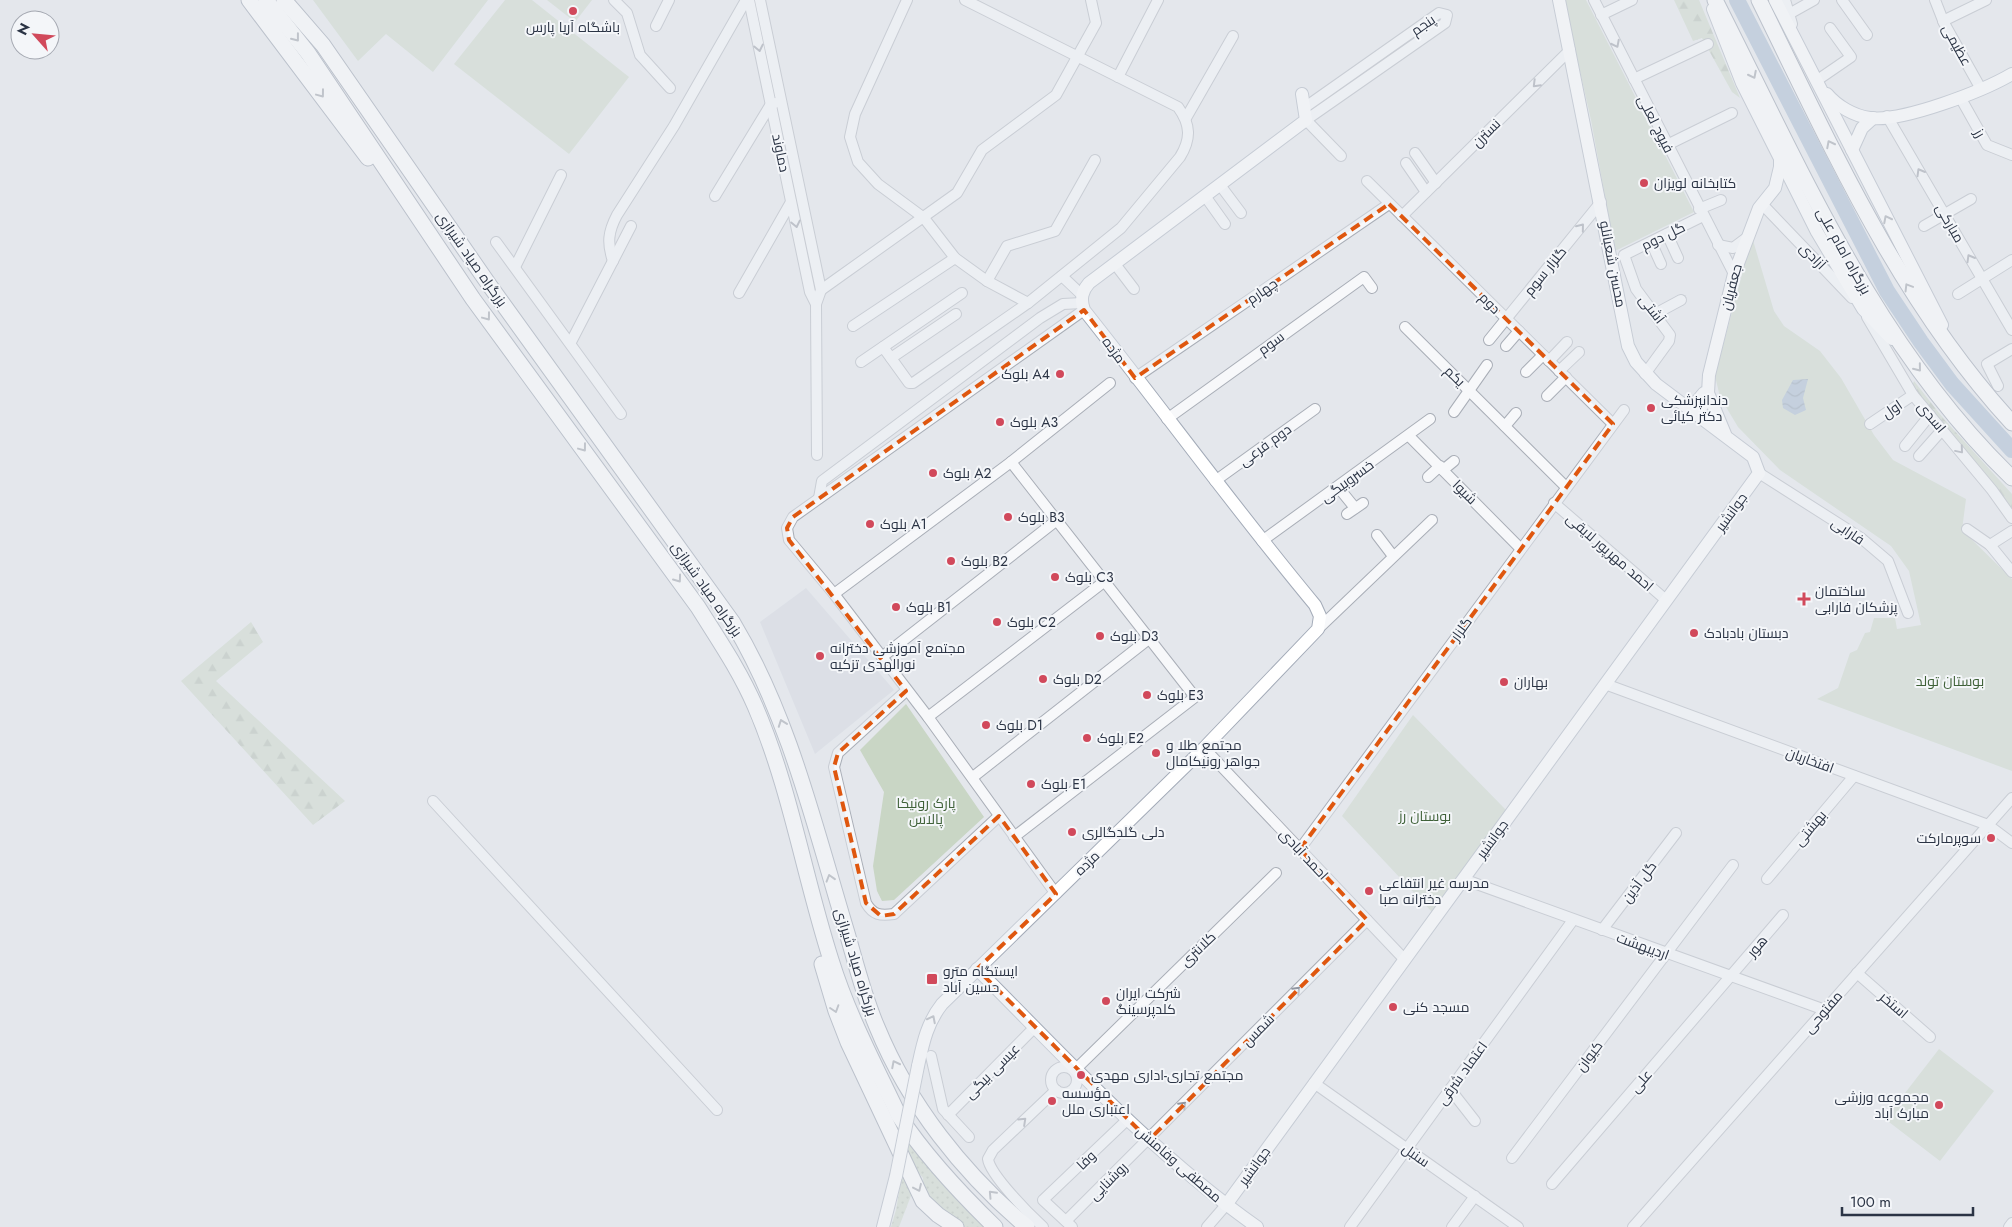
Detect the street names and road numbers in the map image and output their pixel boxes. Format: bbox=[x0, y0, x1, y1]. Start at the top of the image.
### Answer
street label: پنجم bbox=[1407, 9, 1439, 40]
street label: عظیمی bbox=[1937, 21, 1977, 69]
street label: فیوج لعلی bbox=[1633, 92, 1679, 156]
street label: نسترن bbox=[1467, 114, 1505, 152]
street label: رز bbox=[1969, 124, 1991, 141]
street label: دماوند bbox=[767, 132, 795, 174]
street label: مبارکی bbox=[1931, 200, 1969, 246]
street label: بزرگراه امام علی bbox=[1812, 204, 1876, 298]
street label: بزرگراه صیاد شیرازی bbox=[432, 207, 512, 311]
street label: گل دوم bbox=[1638, 217, 1688, 255]
street label: محسن شعبانلو bbox=[1595, 219, 1631, 309]
street label: آزادی bbox=[1795, 238, 1831, 274]
street label: گلزار سوم bbox=[1519, 242, 1571, 300]
street label: جعفریان bbox=[1715, 262, 1747, 312]
street label: چهارم bbox=[1243, 273, 1281, 309]
street label: دوم bbox=[1475, 288, 1505, 318]
street label: آشتی bbox=[1634, 290, 1670, 328]
street label: سوم bbox=[1254, 327, 1288, 359]
street label: مژده bbox=[1098, 333, 1130, 367]
street label: یکم bbox=[1440, 361, 1470, 391]
street label: اول bbox=[1878, 395, 1906, 423]
street label: اسدی bbox=[1913, 397, 1951, 437]
street label: دوم فرعی bbox=[1235, 419, 1295, 471]
street label: خسروبیگی bbox=[1316, 455, 1378, 507]
street label: شیوا bbox=[1448, 475, 1482, 509]
street label: جوانشیر bbox=[1709, 488, 1752, 536]
street label: احمد مهرپور لایقی bbox=[1562, 508, 1658, 596]
street label: فارابی bbox=[1827, 513, 1869, 549]
street label: بزرگراه صیاد شیرازی bbox=[667, 537, 747, 641]
street label: گلزار bbox=[1445, 613, 1477, 646]
street label: افتخاریان bbox=[1783, 742, 1837, 778]
street label: بهشتی bbox=[1789, 806, 1831, 850]
street label: جوانشیر bbox=[1470, 815, 1513, 863]
street label: احمد آبادی bbox=[1275, 824, 1333, 884]
street label: مژده bbox=[1070, 846, 1104, 880]
street label: گل آذین bbox=[1617, 857, 1661, 907]
street label: بزرگراه صیاد شیرازی bbox=[830, 906, 882, 1018]
street label: کلانتری bbox=[1176, 927, 1220, 971]
street label: اردیبهشت bbox=[1614, 927, 1672, 965]
street label: هور bbox=[1741, 931, 1772, 962]
street label: مفتوحی bbox=[1799, 986, 1847, 1038]
street label: استخر bbox=[1875, 986, 1913, 1023]
street label: شمس bbox=[1237, 1009, 1279, 1051]
street label: کیوان bbox=[1571, 1036, 1607, 1076]
street label: اعتماد شرقی bbox=[1432, 1037, 1492, 1109]
street label: عیسی بیگی bbox=[960, 1039, 1024, 1103]
street label: علی bbox=[1625, 1065, 1657, 1097]
street label: مصطفی وفامنش bbox=[1132, 1121, 1226, 1207]
street label: سنبل bbox=[1398, 1138, 1434, 1172]
street label: جوانشیر bbox=[1232, 1142, 1275, 1190]
street label: وفا bbox=[1072, 1146, 1100, 1174]
street label: روشنایی bbox=[1084, 1157, 1132, 1205]

